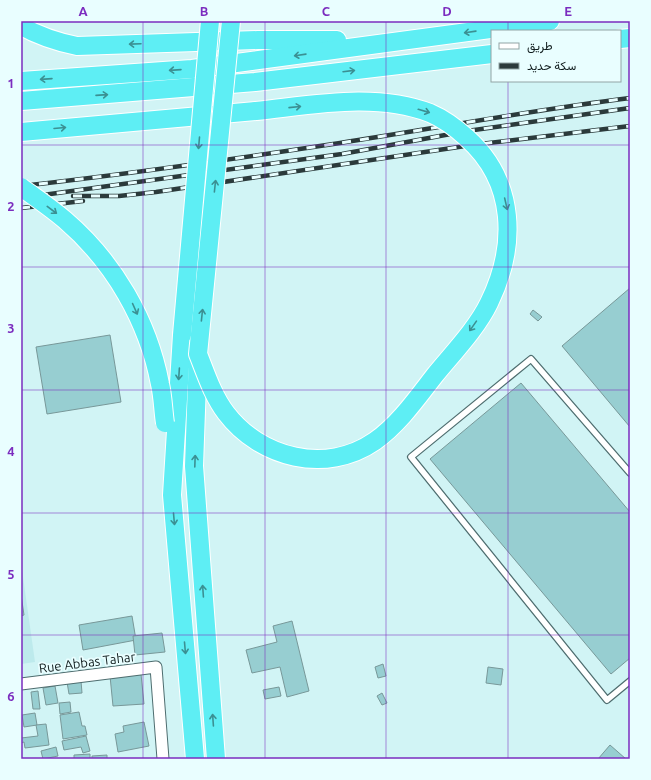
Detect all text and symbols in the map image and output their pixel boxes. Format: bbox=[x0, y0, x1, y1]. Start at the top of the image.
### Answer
text: A bbox=[78, 4, 88, 18]
text: B bbox=[200, 4, 209, 18]
text: C bbox=[322, 4, 331, 18]
text: D bbox=[442, 4, 452, 18]
text: E bbox=[564, 4, 572, 18]
one-way arrow bbox=[464, 28, 477, 36]
legend bbox=[491, 30, 621, 82]
text: طريق bbox=[527, 39, 553, 54]
one-way arrow bbox=[129, 41, 142, 48]
one-way arrow bbox=[294, 51, 307, 59]
text: سكة حديد bbox=[527, 59, 576, 73]
one-way arrow bbox=[169, 66, 182, 73]
one-way arrow bbox=[342, 67, 355, 75]
text: 1 bbox=[7, 76, 15, 90]
one-way arrow bbox=[39, 76, 52, 83]
one-way arrow bbox=[95, 91, 108, 99]
one-way arrow bbox=[288, 103, 301, 111]
one-way arrow bbox=[417, 108, 430, 115]
one-way arrow bbox=[53, 125, 66, 132]
one-way arrow bbox=[195, 137, 203, 150]
one-way arrow bbox=[211, 180, 218, 193]
one-way arrow bbox=[502, 197, 510, 210]
text: 2 bbox=[7, 199, 15, 213]
one-way arrow bbox=[47, 206, 58, 214]
one-way arrow bbox=[132, 303, 139, 315]
one-way arrow bbox=[198, 309, 206, 322]
one-way arrow bbox=[469, 320, 477, 331]
text: 3 bbox=[7, 321, 15, 335]
one-way arrow bbox=[175, 367, 182, 380]
text: 4 bbox=[7, 444, 15, 458]
one-way arrow bbox=[191, 455, 199, 468]
one-way arrow bbox=[170, 512, 177, 525]
text: 5 bbox=[7, 567, 15, 581]
one-way arrow bbox=[200, 584, 207, 597]
one-way arrow bbox=[182, 641, 189, 654]
street label: Rue Abbas Tahar bbox=[38, 649, 136, 675]
text: 6 bbox=[7, 689, 15, 703]
one-way arrow bbox=[210, 714, 217, 727]

